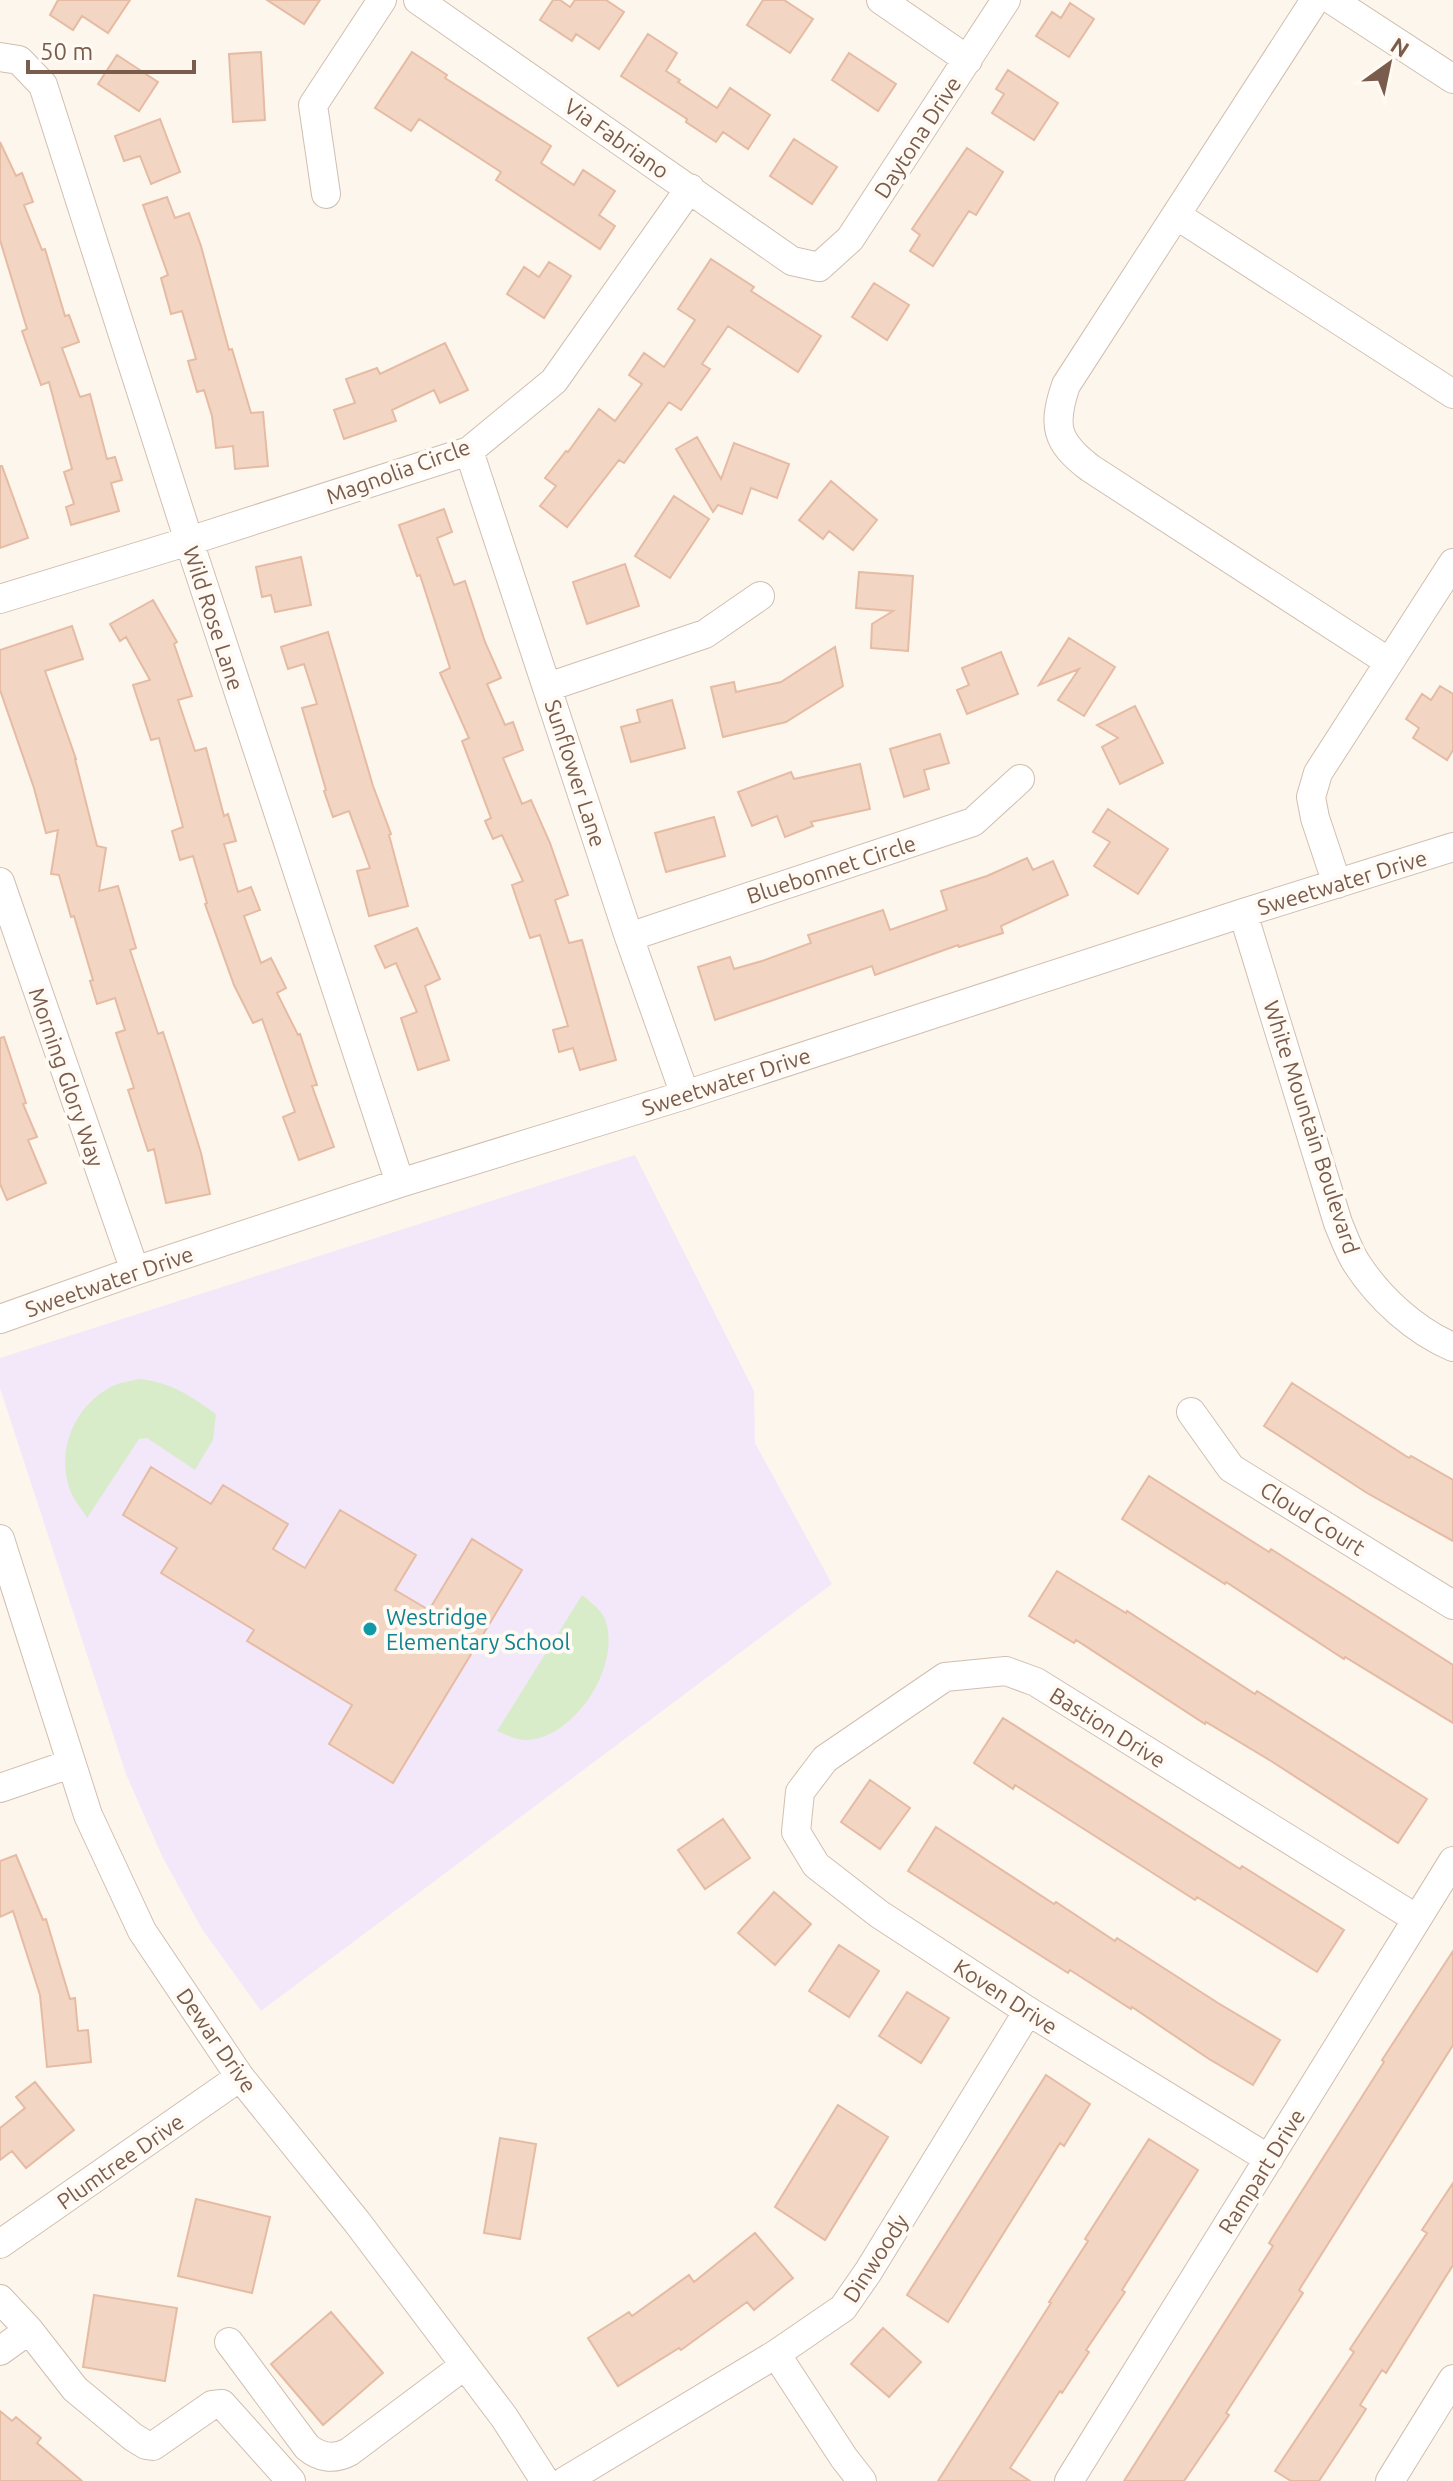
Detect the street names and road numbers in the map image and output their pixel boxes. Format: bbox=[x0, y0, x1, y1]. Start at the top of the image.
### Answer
street label: Daytona Drive bbox=[868, 72, 966, 202]
street label: Via Fabriano bbox=[560, 93, 674, 183]
street label: Magnolia Circle bbox=[323, 433, 473, 509]
street label: Wild Rose Lane bbox=[179, 543, 249, 693]
street label: Sunflower Lane bbox=[540, 696, 612, 850]
street label: Bluebonnet Circle bbox=[743, 830, 919, 908]
street label: Sweetwater Drive bbox=[1254, 844, 1430, 920]
street label: Morning Glory Way bbox=[25, 984, 110, 1170]
street label: White Mountain Boulevard bbox=[1259, 997, 1365, 1257]
street label: Sweetwater Drive bbox=[638, 1042, 814, 1120]
street label: Sweetwater Drive bbox=[22, 1241, 196, 1321]
street label: Cloud Court bbox=[1256, 1476, 1370, 1560]
street label: Bastion Drive bbox=[1046, 1682, 1170, 1772]
street label: Koven Drive bbox=[950, 1953, 1062, 2039]
street label: Dewar Drive bbox=[172, 1983, 262, 2097]
street label: Rampart Drive bbox=[1213, 2104, 1309, 2238]
street label: Plumtree Drive bbox=[52, 2108, 188, 2214]
street label: Dinwoody bbox=[837, 2209, 913, 2307]

